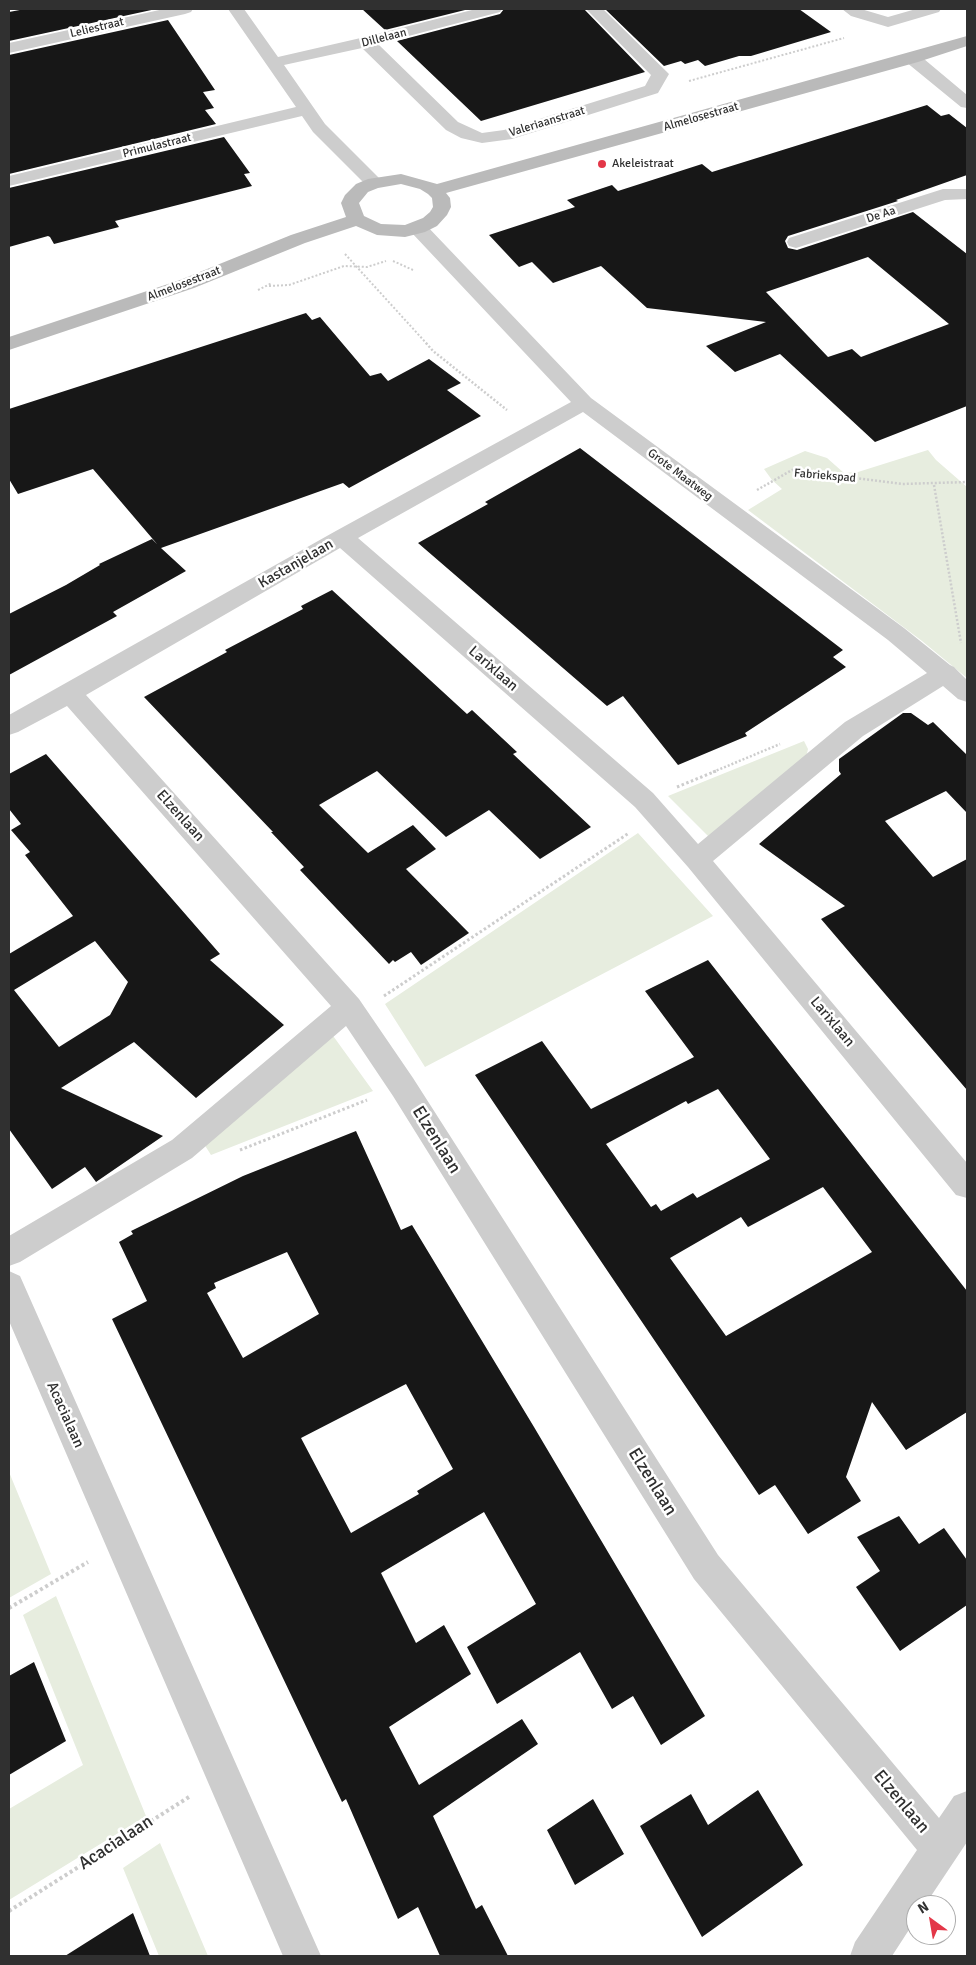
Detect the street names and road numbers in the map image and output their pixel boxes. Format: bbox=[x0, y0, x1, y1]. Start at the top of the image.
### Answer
street label: Leliestraat bbox=[69, 15, 125, 41]
street label: Dillelaan bbox=[360, 25, 408, 51]
street label: Almelosestraat bbox=[662, 99, 740, 135]
street label: Valeriaanstraat bbox=[507, 104, 587, 140]
street label: Primulastraat bbox=[121, 131, 193, 161]
street label: De Aa bbox=[865, 204, 897, 226]
street label: Almelosestraat bbox=[145, 263, 223, 305]
street label: Grote Maatweg bbox=[645, 446, 715, 504]
street label: Fabriekspad bbox=[793, 466, 857, 486]
street label: Kastanjelaan bbox=[255, 535, 337, 593]
street label: Larixlaan bbox=[465, 643, 521, 695]
street label: Elzenlaan bbox=[152, 787, 208, 845]
street label: Larixlaan bbox=[806, 993, 858, 1051]
street label: Elzenlaan bbox=[407, 1102, 465, 1178]
street label: Acacialaan bbox=[42, 1379, 88, 1451]
street label: Elzenlaan bbox=[623, 1444, 681, 1520]
street label: Elzenlaan bbox=[868, 1766, 934, 1838]
street label: Acacialaan bbox=[75, 1811, 157, 1875]

